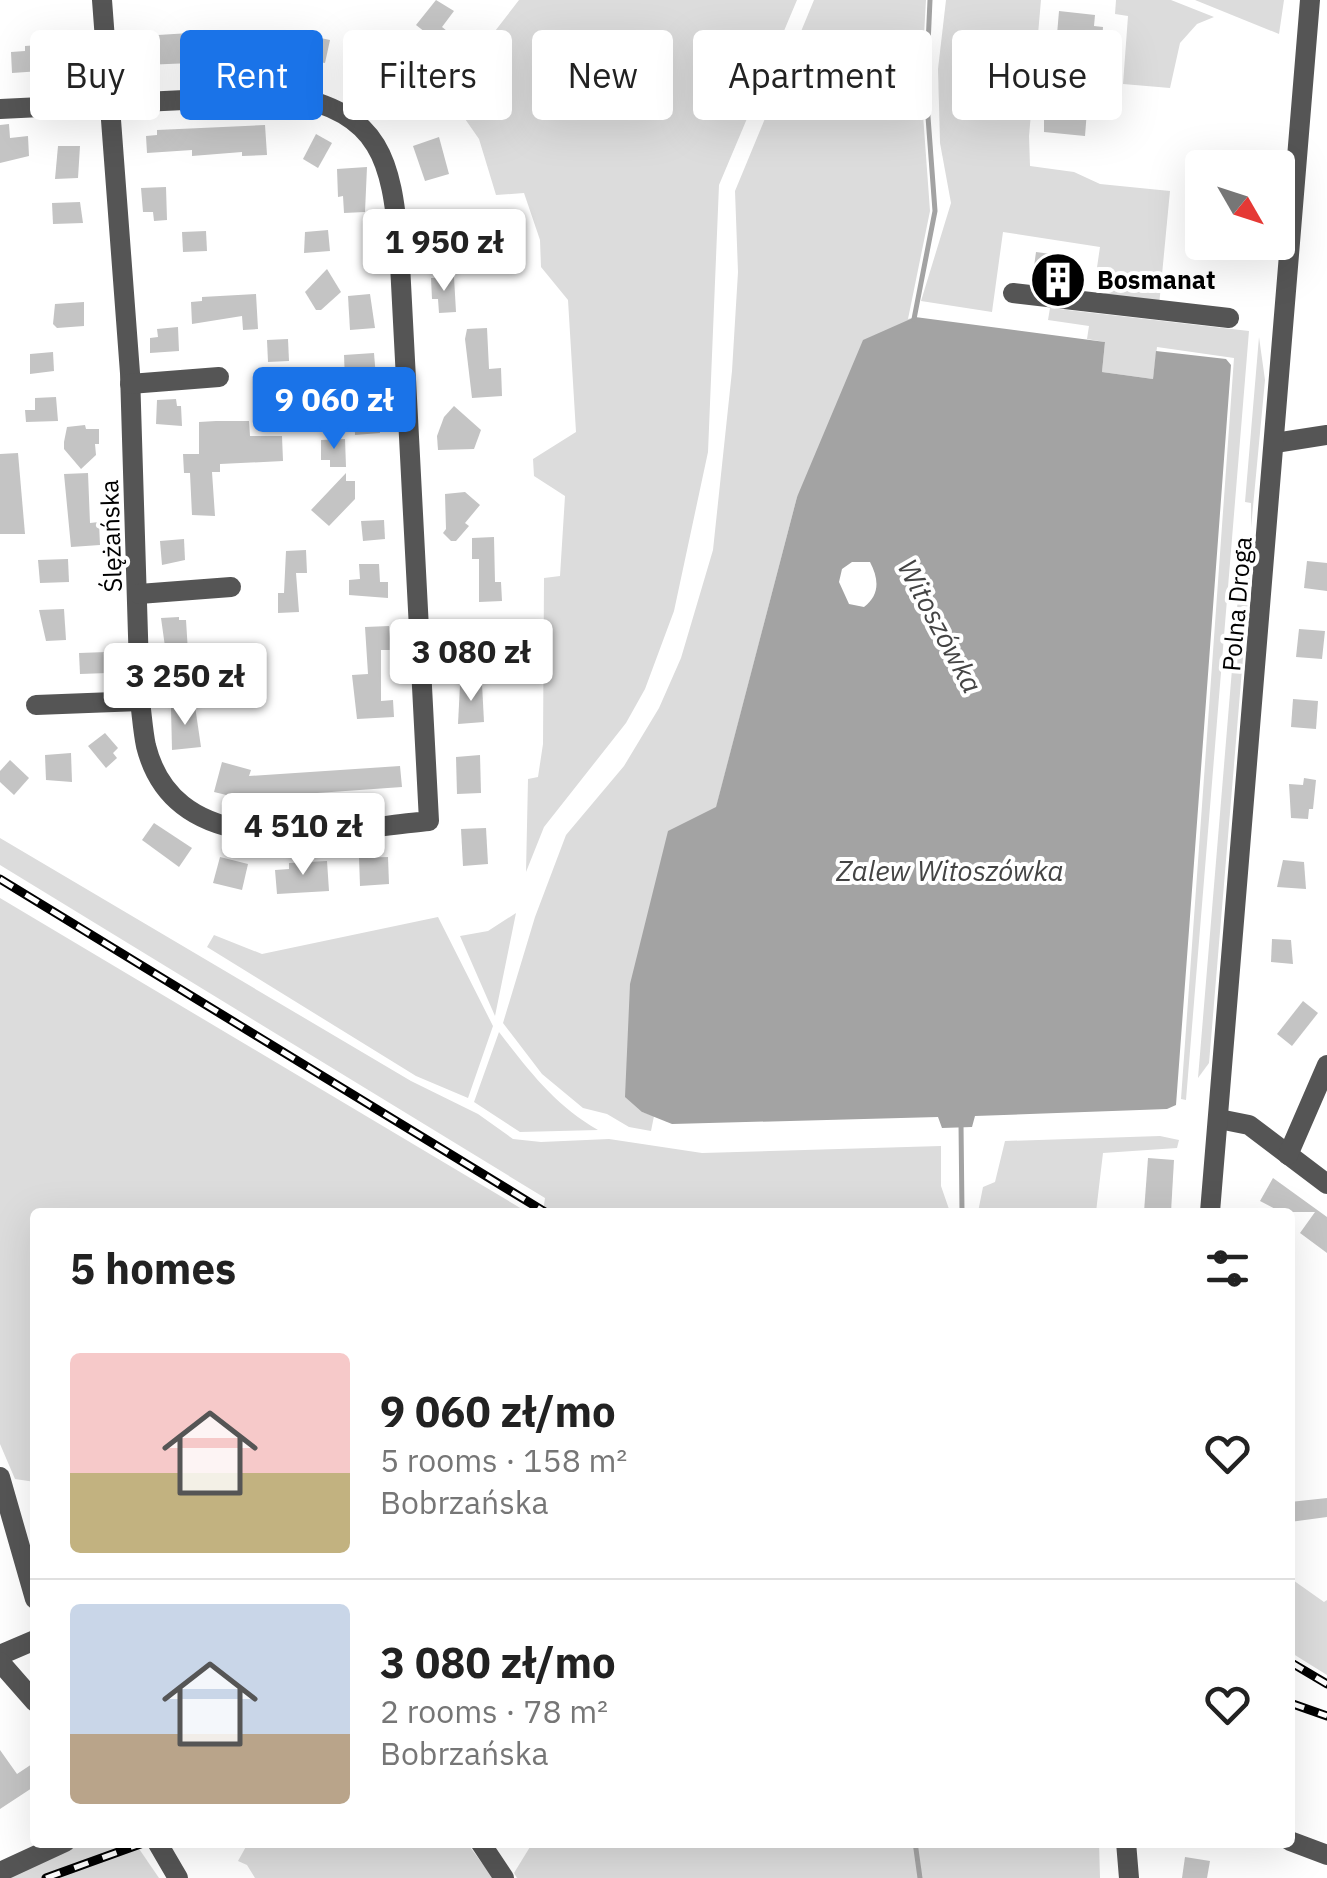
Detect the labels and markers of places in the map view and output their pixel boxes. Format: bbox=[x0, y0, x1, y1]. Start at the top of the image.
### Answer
pin: 1 950 zł bbox=[341, 209, 547, 294]
building icon: Bosmanat bbox=[1028, 250, 1088, 310]
place label: Bosmanat bbox=[1097, 263, 1216, 296]
pin: 9 060 zł bbox=[231, 367, 437, 452]
pin: 3 080 zł bbox=[368, 619, 574, 704]
pin: 3 250 zł bbox=[82, 643, 288, 728]
pin: 4 510 zł bbox=[200, 793, 406, 878]

